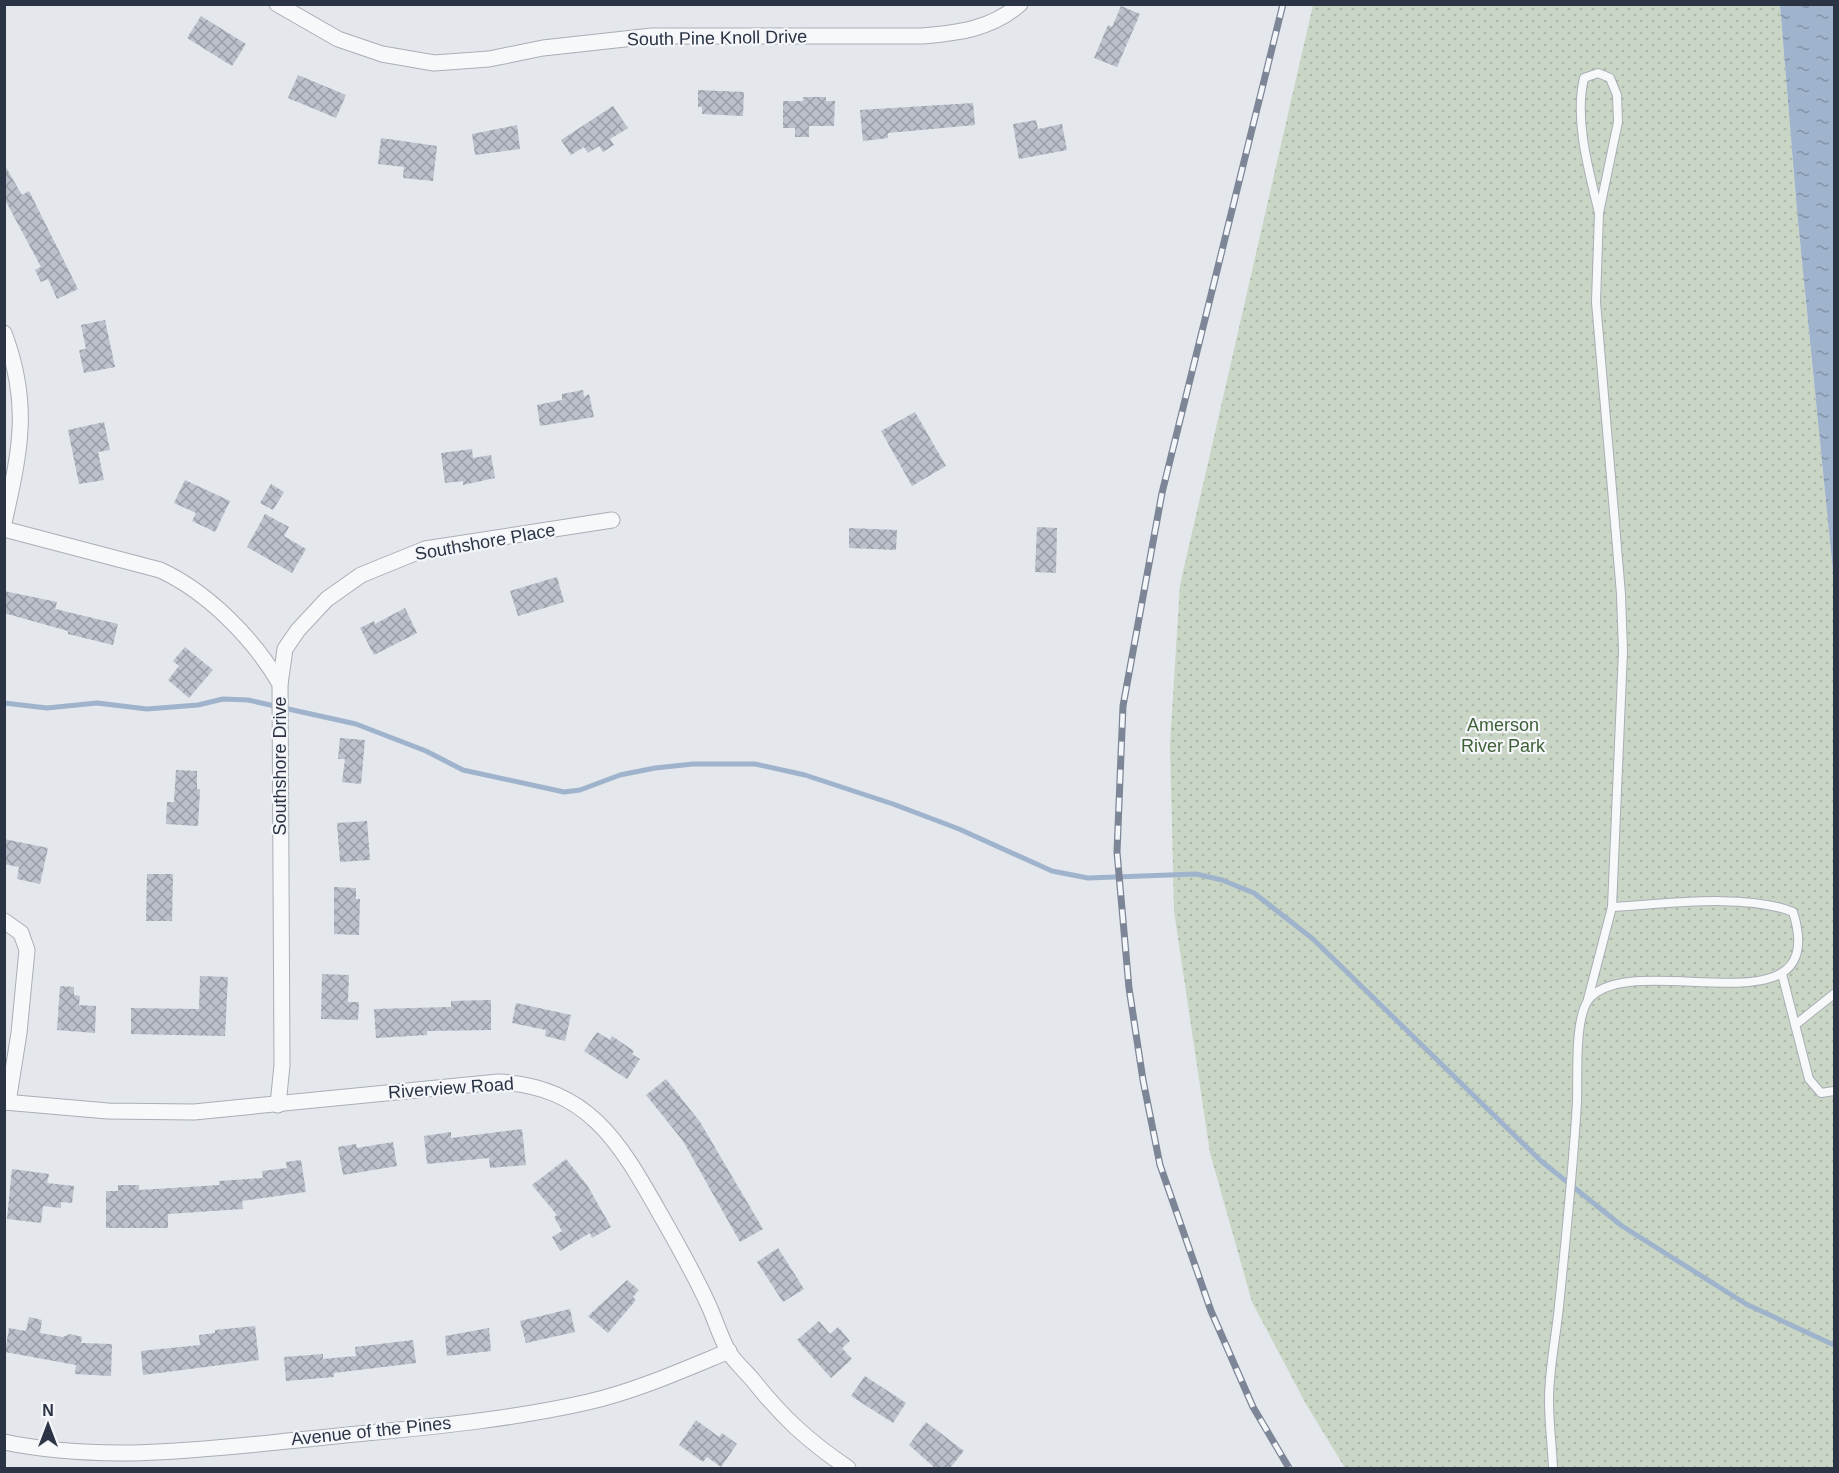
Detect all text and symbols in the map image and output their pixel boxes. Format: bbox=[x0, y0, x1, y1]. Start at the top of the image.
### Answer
street label: South Pine Knoll Drive bbox=[627, 26, 807, 50]
street label: Southshore Place bbox=[413, 520, 557, 564]
street label: Southshore Drive bbox=[270, 696, 290, 836]
park label: Amerson River Park bbox=[1461, 715, 1546, 756]
street label: Riverview Road bbox=[387, 1074, 515, 1102]
north arrow bbox=[18, 1395, 78, 1455]
text: N bbox=[42, 1402, 54, 1419]
street label: Avenue of the Pines bbox=[290, 1413, 452, 1449]

